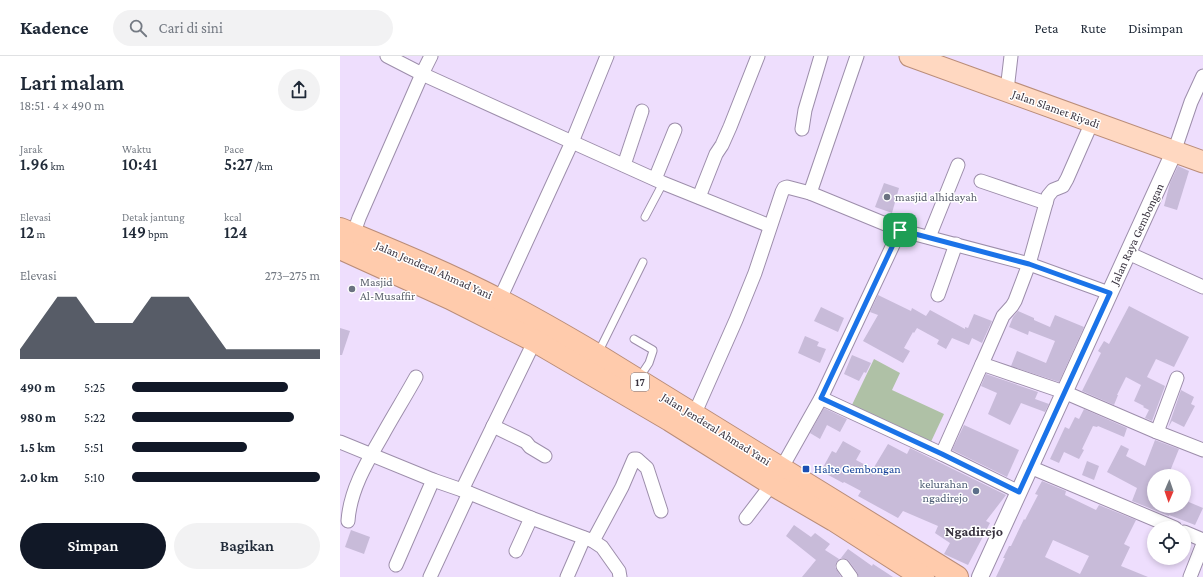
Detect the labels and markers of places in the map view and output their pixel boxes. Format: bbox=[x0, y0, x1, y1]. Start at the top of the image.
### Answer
place label: masjid alhidayah bbox=[895, 190, 978, 204]
marker: masjid alhidayah bbox=[882, 192, 892, 202]
pin bbox=[883, 213, 917, 247]
place label: Masjid Al-Musaffir bbox=[360, 275, 416, 303]
marker: Masjid Al-Musaffir bbox=[347, 284, 357, 294]
place label: Halte Gembongan bbox=[814, 462, 901, 476]
marker: Halte Gembongan bbox=[801, 464, 811, 474]
place label: kelurahan ngadirejo bbox=[920, 477, 969, 505]
marker: kelurahan ngadirejo bbox=[971, 486, 981, 496]

